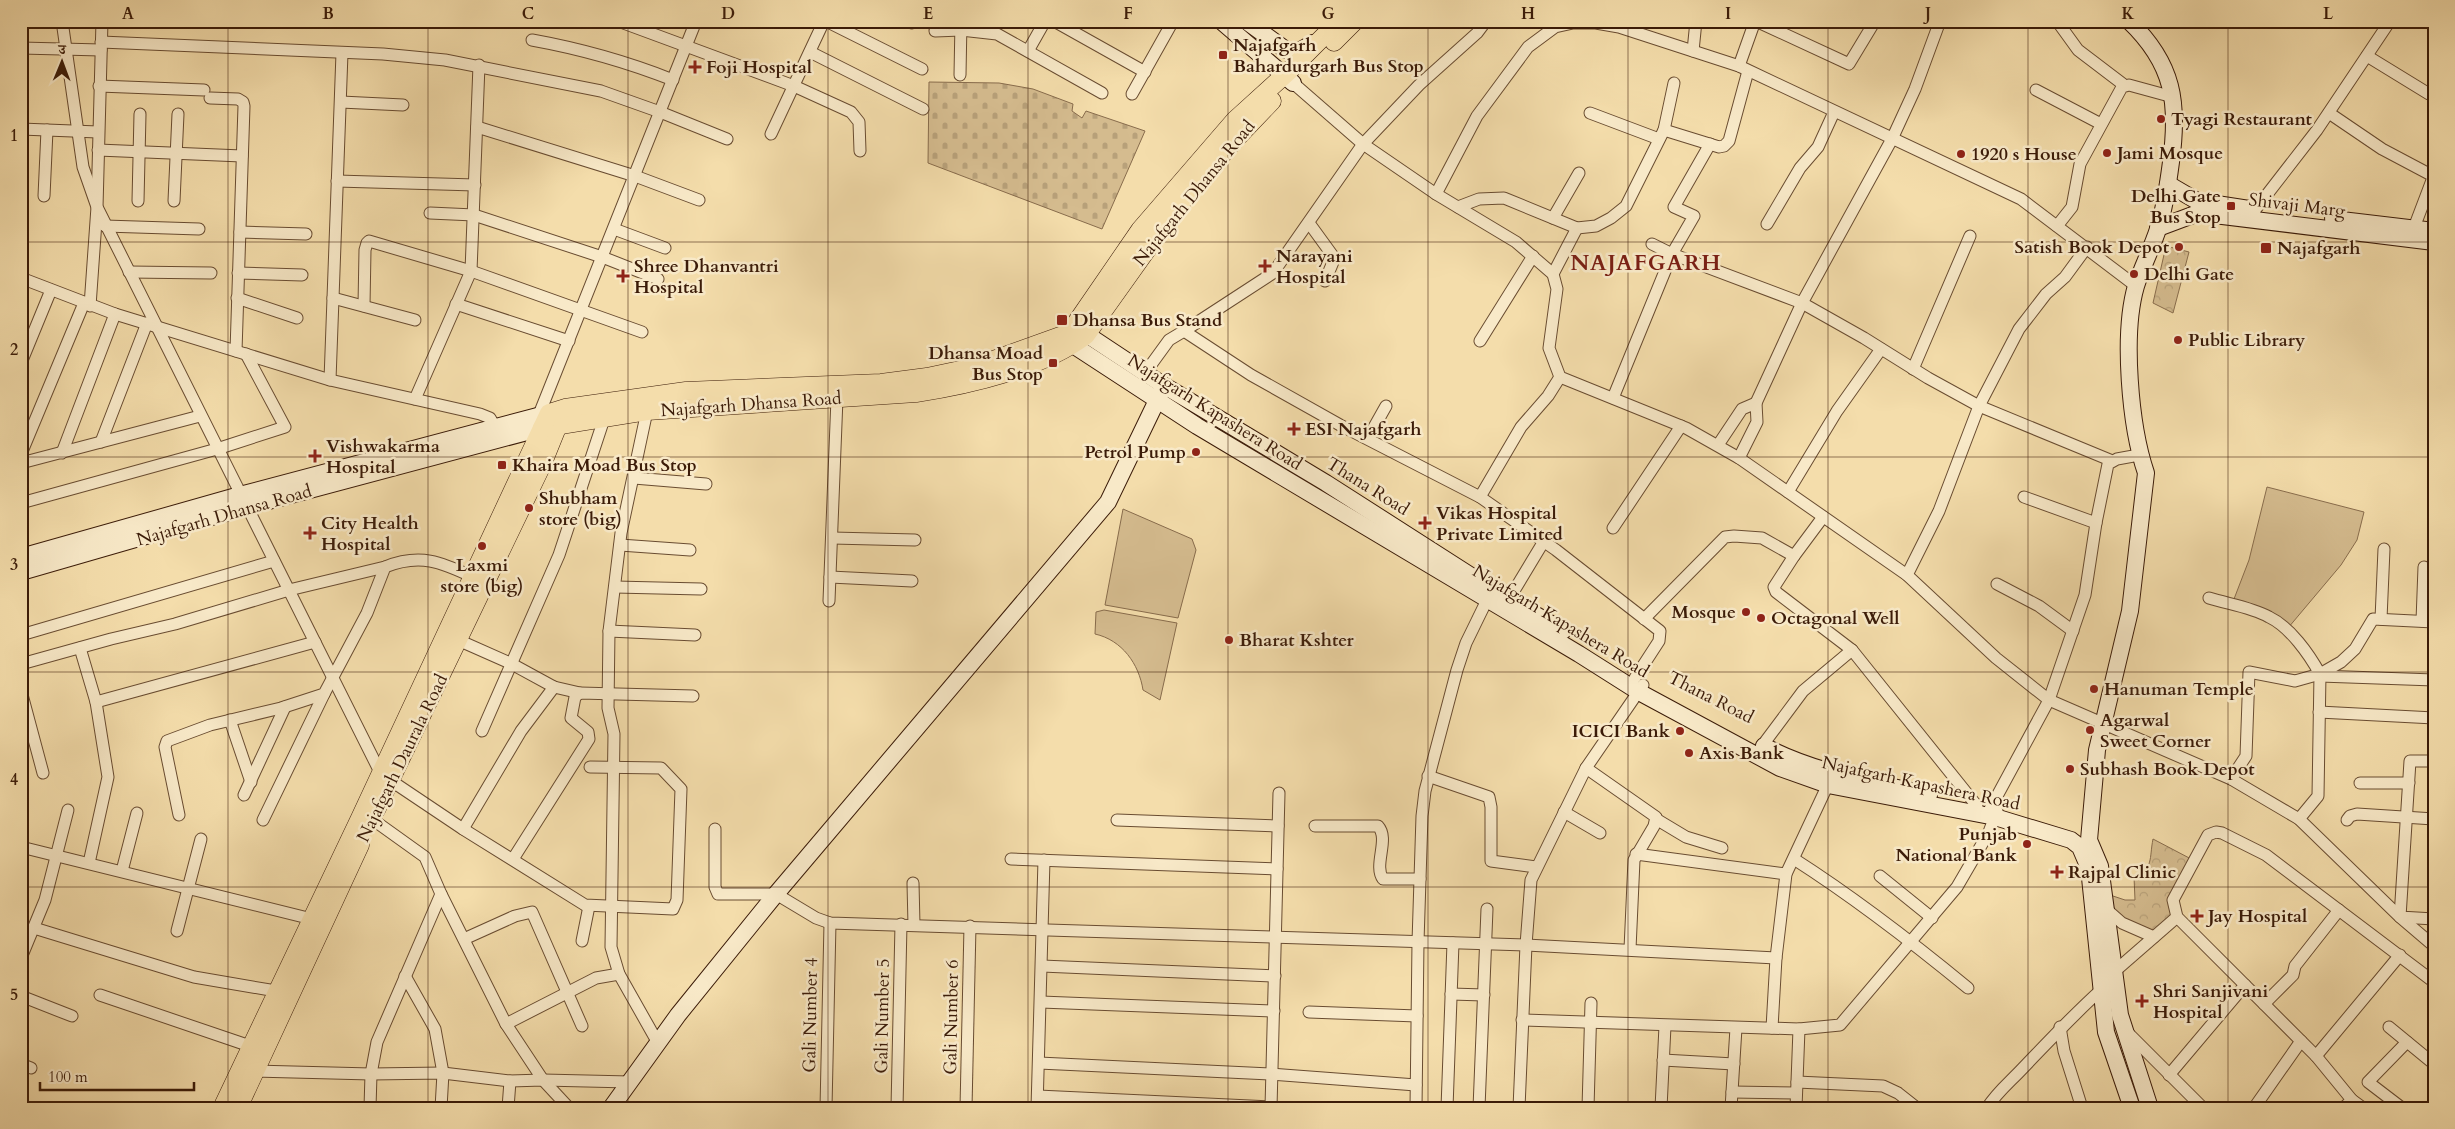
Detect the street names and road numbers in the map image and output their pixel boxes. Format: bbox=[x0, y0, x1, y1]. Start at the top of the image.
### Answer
street label: Najafgarh Dhansa Road bbox=[1128, 115, 1261, 272]
street label: Shivaji Marg bbox=[2247, 187, 2348, 224]
street label: Najafgarh Kapashera Road bbox=[1122, 348, 1307, 477]
street label: Najafgarh Dhansa Road bbox=[660, 386, 843, 423]
street label: Thana Road bbox=[1322, 451, 1414, 522]
street label: Najafgarh Dhansa Road bbox=[134, 478, 315, 552]
street label: Najafgarh Kapashera Road bbox=[1468, 559, 1654, 684]
street label: Thana Road bbox=[1664, 665, 1758, 730]
street label: Najafgarh Daurala Road bbox=[351, 670, 454, 846]
street label: Najafgarh Kapashera Road bbox=[1820, 750, 2023, 817]
street label: Gali Number 4 bbox=[797, 957, 824, 1073]
street label: Gali Number 5 bbox=[869, 958, 896, 1074]
street label: Gali Number 6 bbox=[938, 959, 965, 1075]

